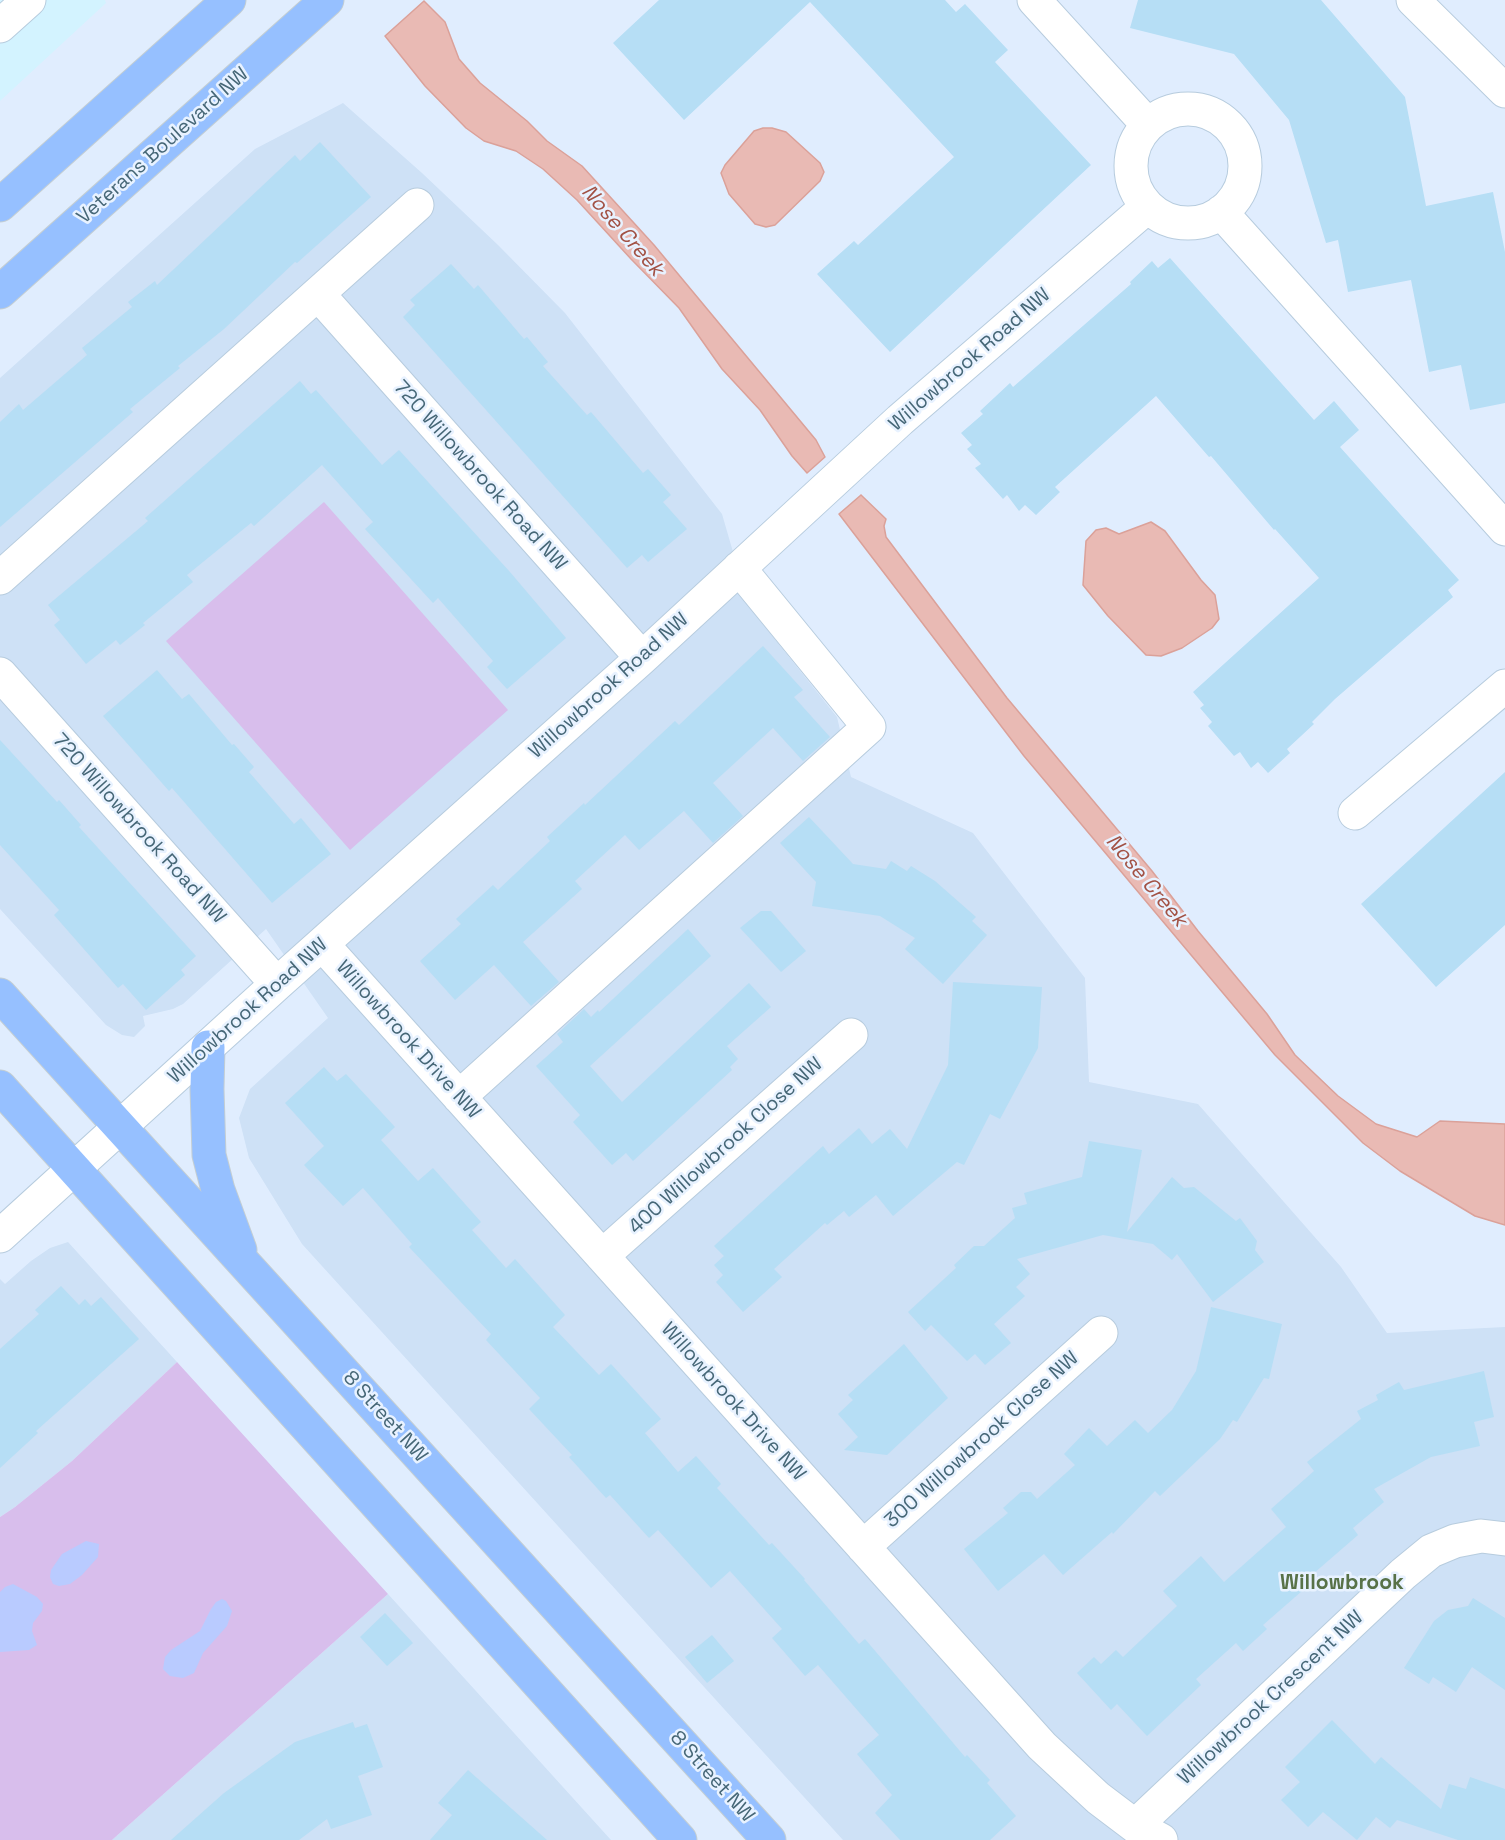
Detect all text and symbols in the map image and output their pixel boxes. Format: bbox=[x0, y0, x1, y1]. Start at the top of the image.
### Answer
street label: Veterans Boulevard NW bbox=[72, 63, 254, 229]
water label: Nose Creek bbox=[575, 180, 669, 282]
street label: Willowbrook Road NW bbox=[884, 283, 1056, 437]
street label: 720 Willowbrook Road NW bbox=[388, 376, 572, 576]
street label: Willowbrook Road NW bbox=[524, 608, 694, 764]
street label: 720 Willowbrook Road NW bbox=[47, 729, 231, 929]
water label: Nose Creek bbox=[1100, 830, 1192, 932]
street label: Willowbrook Road NW bbox=[163, 933, 333, 1089]
street label: Willowbrook Drive NW bbox=[331, 956, 485, 1124]
street label: 400 Willowbrook Close NW bbox=[624, 1053, 828, 1239]
street label: Willowbrook Drive NW bbox=[656, 1318, 810, 1486]
street label: 300 Willowbrook Close NW bbox=[880, 1347, 1084, 1533]
street label: 8 Street NW bbox=[338, 1366, 432, 1468]
district label: Willowbrook bbox=[1280, 1570, 1404, 1596]
street label: Willowbrook Crescent NW bbox=[1173, 1606, 1369, 1790]
street label: 8 Street NW bbox=[665, 1726, 759, 1828]

